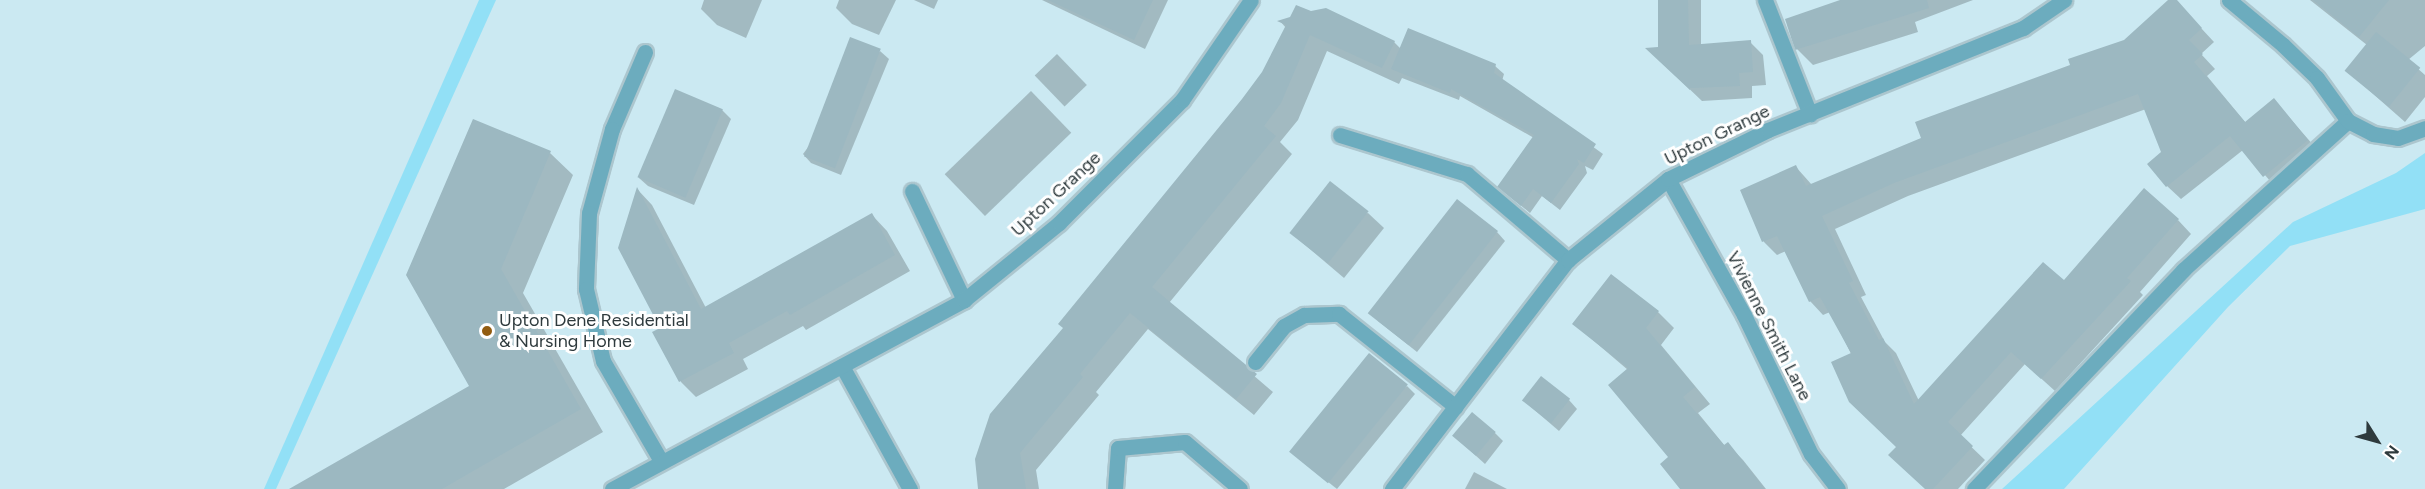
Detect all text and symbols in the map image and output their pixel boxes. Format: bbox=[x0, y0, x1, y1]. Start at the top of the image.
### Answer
street label: Upton Grange bbox=[1661, 100, 1773, 170]
street label: Upton Grange bbox=[1007, 147, 1105, 241]
street label: Vivienne Smith Lane bbox=[1722, 248, 1816, 404]
place label: Upton Dene Residential & Nursing Home bbox=[499, 310, 689, 352]
marker: Upton Dene Residential & Nursing Home bbox=[480, 324, 494, 338]
north arrow bbox=[2347, 411, 2407, 471]
text: N bbox=[2380, 441, 2403, 463]

